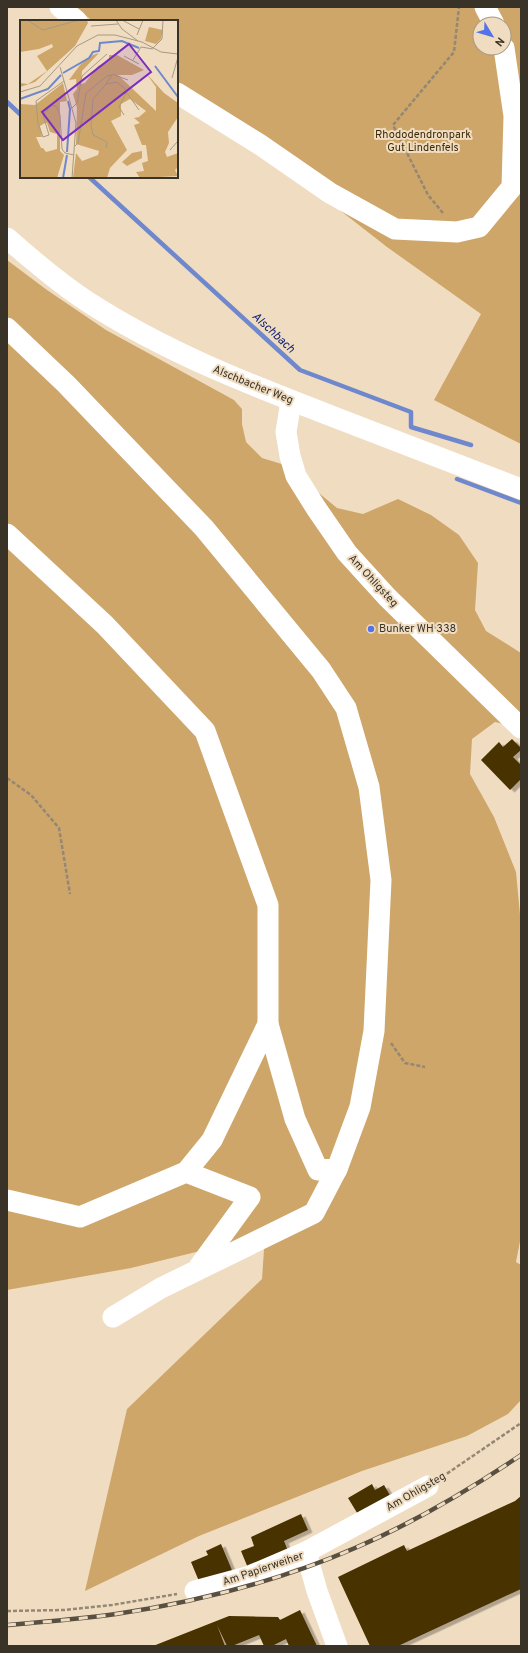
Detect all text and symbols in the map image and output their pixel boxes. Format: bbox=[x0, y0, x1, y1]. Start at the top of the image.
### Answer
north arrow bbox=[472, 16, 512, 56]
inset map bbox=[20, 20, 178, 178]
text: N bbox=[491, 34, 507, 49]
park label: Rhododendronpark Gut Lindenfels bbox=[375, 128, 471, 155]
water label: Alschbach bbox=[248, 309, 298, 357]
street label: Alschbacher Weg bbox=[211, 363, 295, 407]
street label: Am Ohligsteg bbox=[345, 552, 401, 610]
place label: Bunker WH 338 bbox=[379, 622, 456, 636]
marker: Bunker WH 338 bbox=[366, 624, 376, 634]
street label: Am Ohligsteg bbox=[384, 1469, 448, 1515]
street label: Am Papierweiher bbox=[221, 1548, 306, 1589]

